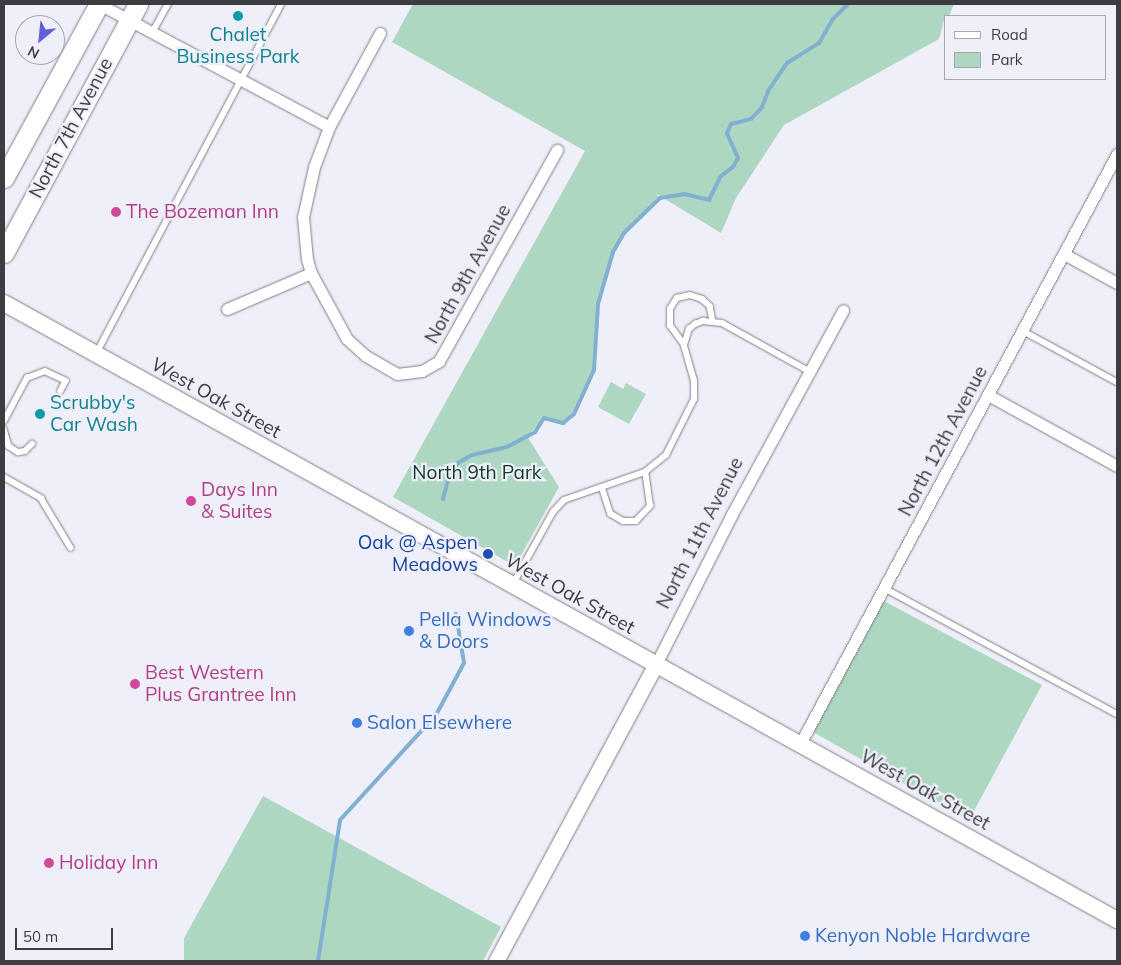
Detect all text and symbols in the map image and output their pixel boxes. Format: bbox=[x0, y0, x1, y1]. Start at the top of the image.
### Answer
marker: Chalet Business Park bbox=[232, 10, 244, 22]
north arrow bbox=[15, 15, 65, 65]
legend bbox=[944, 15, 1106, 80]
place label: Chalet Business Park bbox=[176, 24, 300, 68]
text: Road bbox=[991, 25, 1028, 44]
text: Park bbox=[991, 50, 1023, 69]
street label: North 7th Avenue bbox=[24, 54, 118, 202]
street label: North 9th Avenue bbox=[420, 200, 516, 348]
place label: The Bozeman Inn bbox=[126, 201, 279, 223]
marker: The Bozeman Inn bbox=[110, 206, 122, 218]
street label: West Oak Street bbox=[147, 353, 285, 443]
street label: North 12th Avenue bbox=[894, 362, 992, 520]
place label: Scrubby's Car Wash bbox=[50, 392, 138, 436]
marker: Scrubby's Car Wash bbox=[34, 408, 46, 420]
street label: North 11th Avenue bbox=[652, 453, 748, 613]
park label: North 9th Park bbox=[412, 462, 542, 484]
place label: Days Inn & Suites bbox=[201, 479, 278, 523]
marker: Days Inn & Suites bbox=[185, 495, 197, 507]
place label: Oak @ Aspen Meadows bbox=[358, 532, 478, 576]
marker: Oak @ Aspen Meadows bbox=[482, 548, 494, 560]
street label: West Oak Street bbox=[501, 549, 639, 639]
place label: Pella Windows & Doors bbox=[419, 609, 551, 653]
marker: Pella Windows & Doors bbox=[403, 625, 415, 637]
place label: Best Western Plus Grantree Inn bbox=[145, 662, 297, 706]
marker: Best Western Plus Grantree Inn bbox=[129, 678, 141, 690]
place label: Salon Elsewhere bbox=[367, 712, 512, 734]
marker: Salon Elsewhere bbox=[351, 717, 363, 729]
street label: West Oak Street bbox=[856, 745, 994, 835]
place label: Holiday Inn bbox=[59, 852, 158, 874]
marker: Holiday Inn bbox=[43, 857, 55, 869]
scale bar bbox=[18, 918, 115, 950]
place label: Kenyon Noble Hardware bbox=[815, 925, 1030, 947]
text: 50 m bbox=[23, 927, 58, 946]
marker: Kenyon Noble Hardware bbox=[799, 930, 811, 942]

